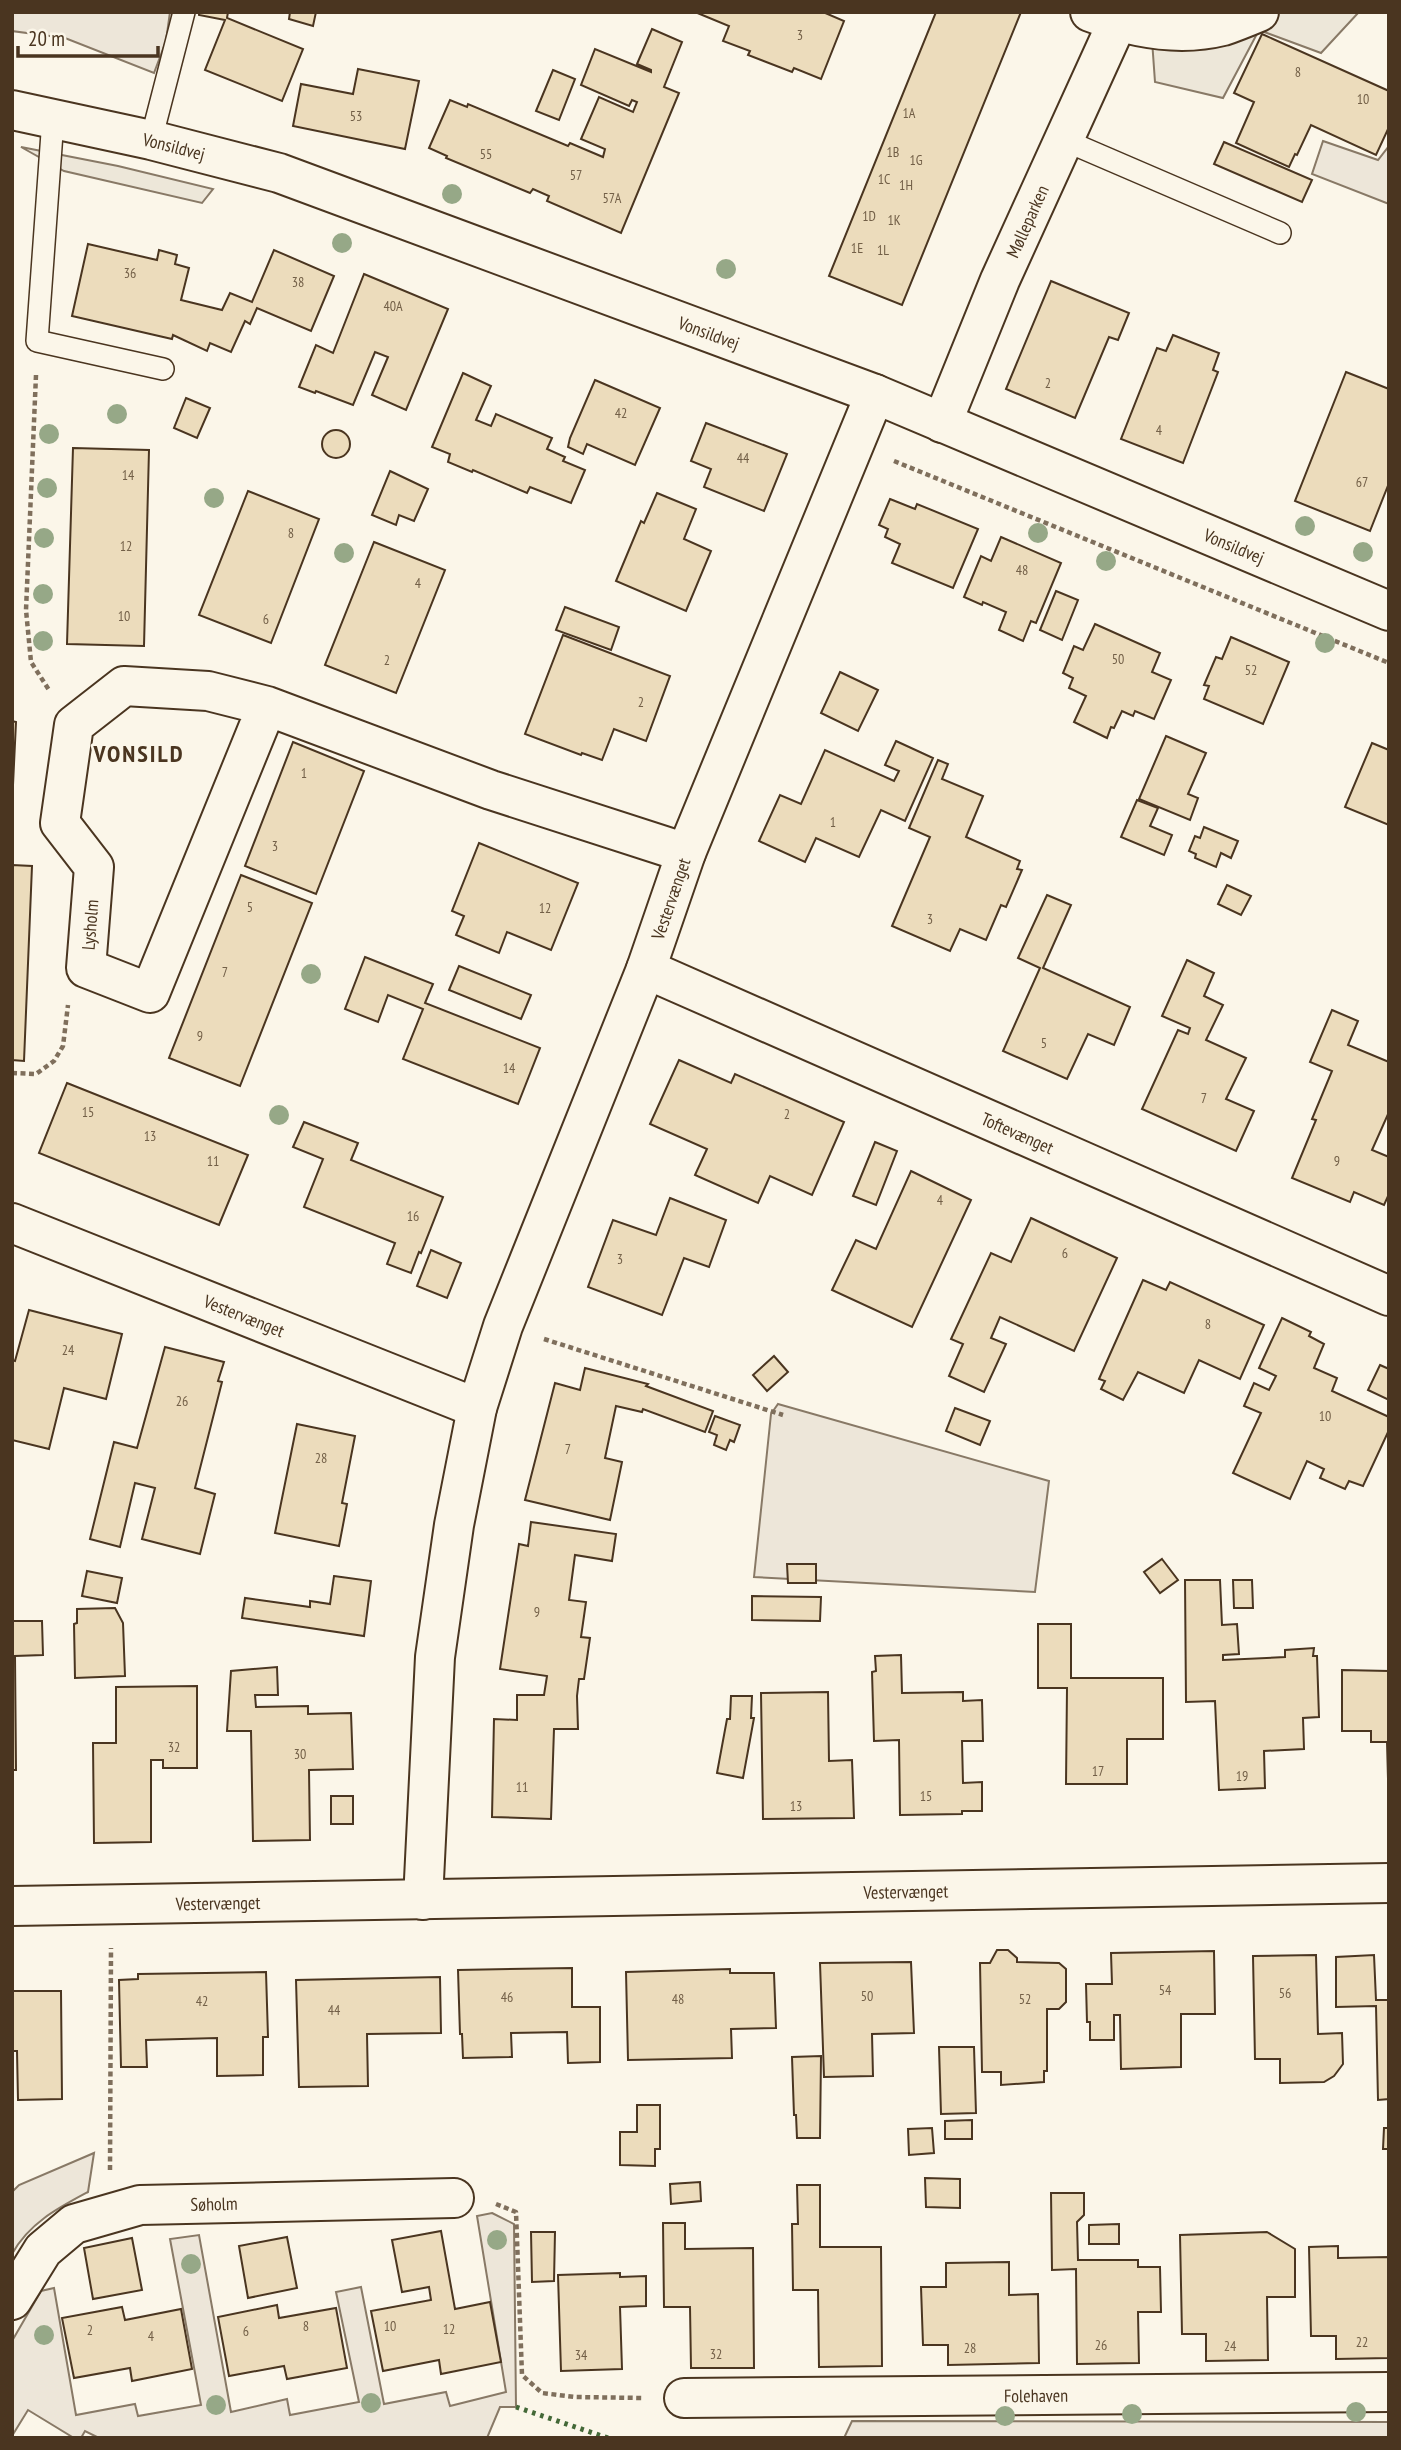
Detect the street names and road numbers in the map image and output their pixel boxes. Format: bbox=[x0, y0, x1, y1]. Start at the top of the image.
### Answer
street label: Vonsildvej bbox=[140, 127, 208, 165]
street label: Mølleparken bbox=[1000, 181, 1053, 261]
street label: Vonsildvej bbox=[674, 310, 743, 354]
street label: Vonsildvej bbox=[1200, 522, 1268, 569]
street label: Vestervænget bbox=[645, 855, 695, 943]
street label: Lysholm bbox=[76, 899, 103, 951]
street label: Toftevænget bbox=[978, 1107, 1057, 1159]
street label: Vestervænget bbox=[200, 1289, 288, 1342]
street label: Vestervænget bbox=[862, 1879, 949, 1903]
street label: Vestervænget bbox=[174, 1890, 261, 1915]
street label: Søholm bbox=[190, 2191, 238, 2215]
street label: Folehaven bbox=[1004, 2383, 1068, 2407]

